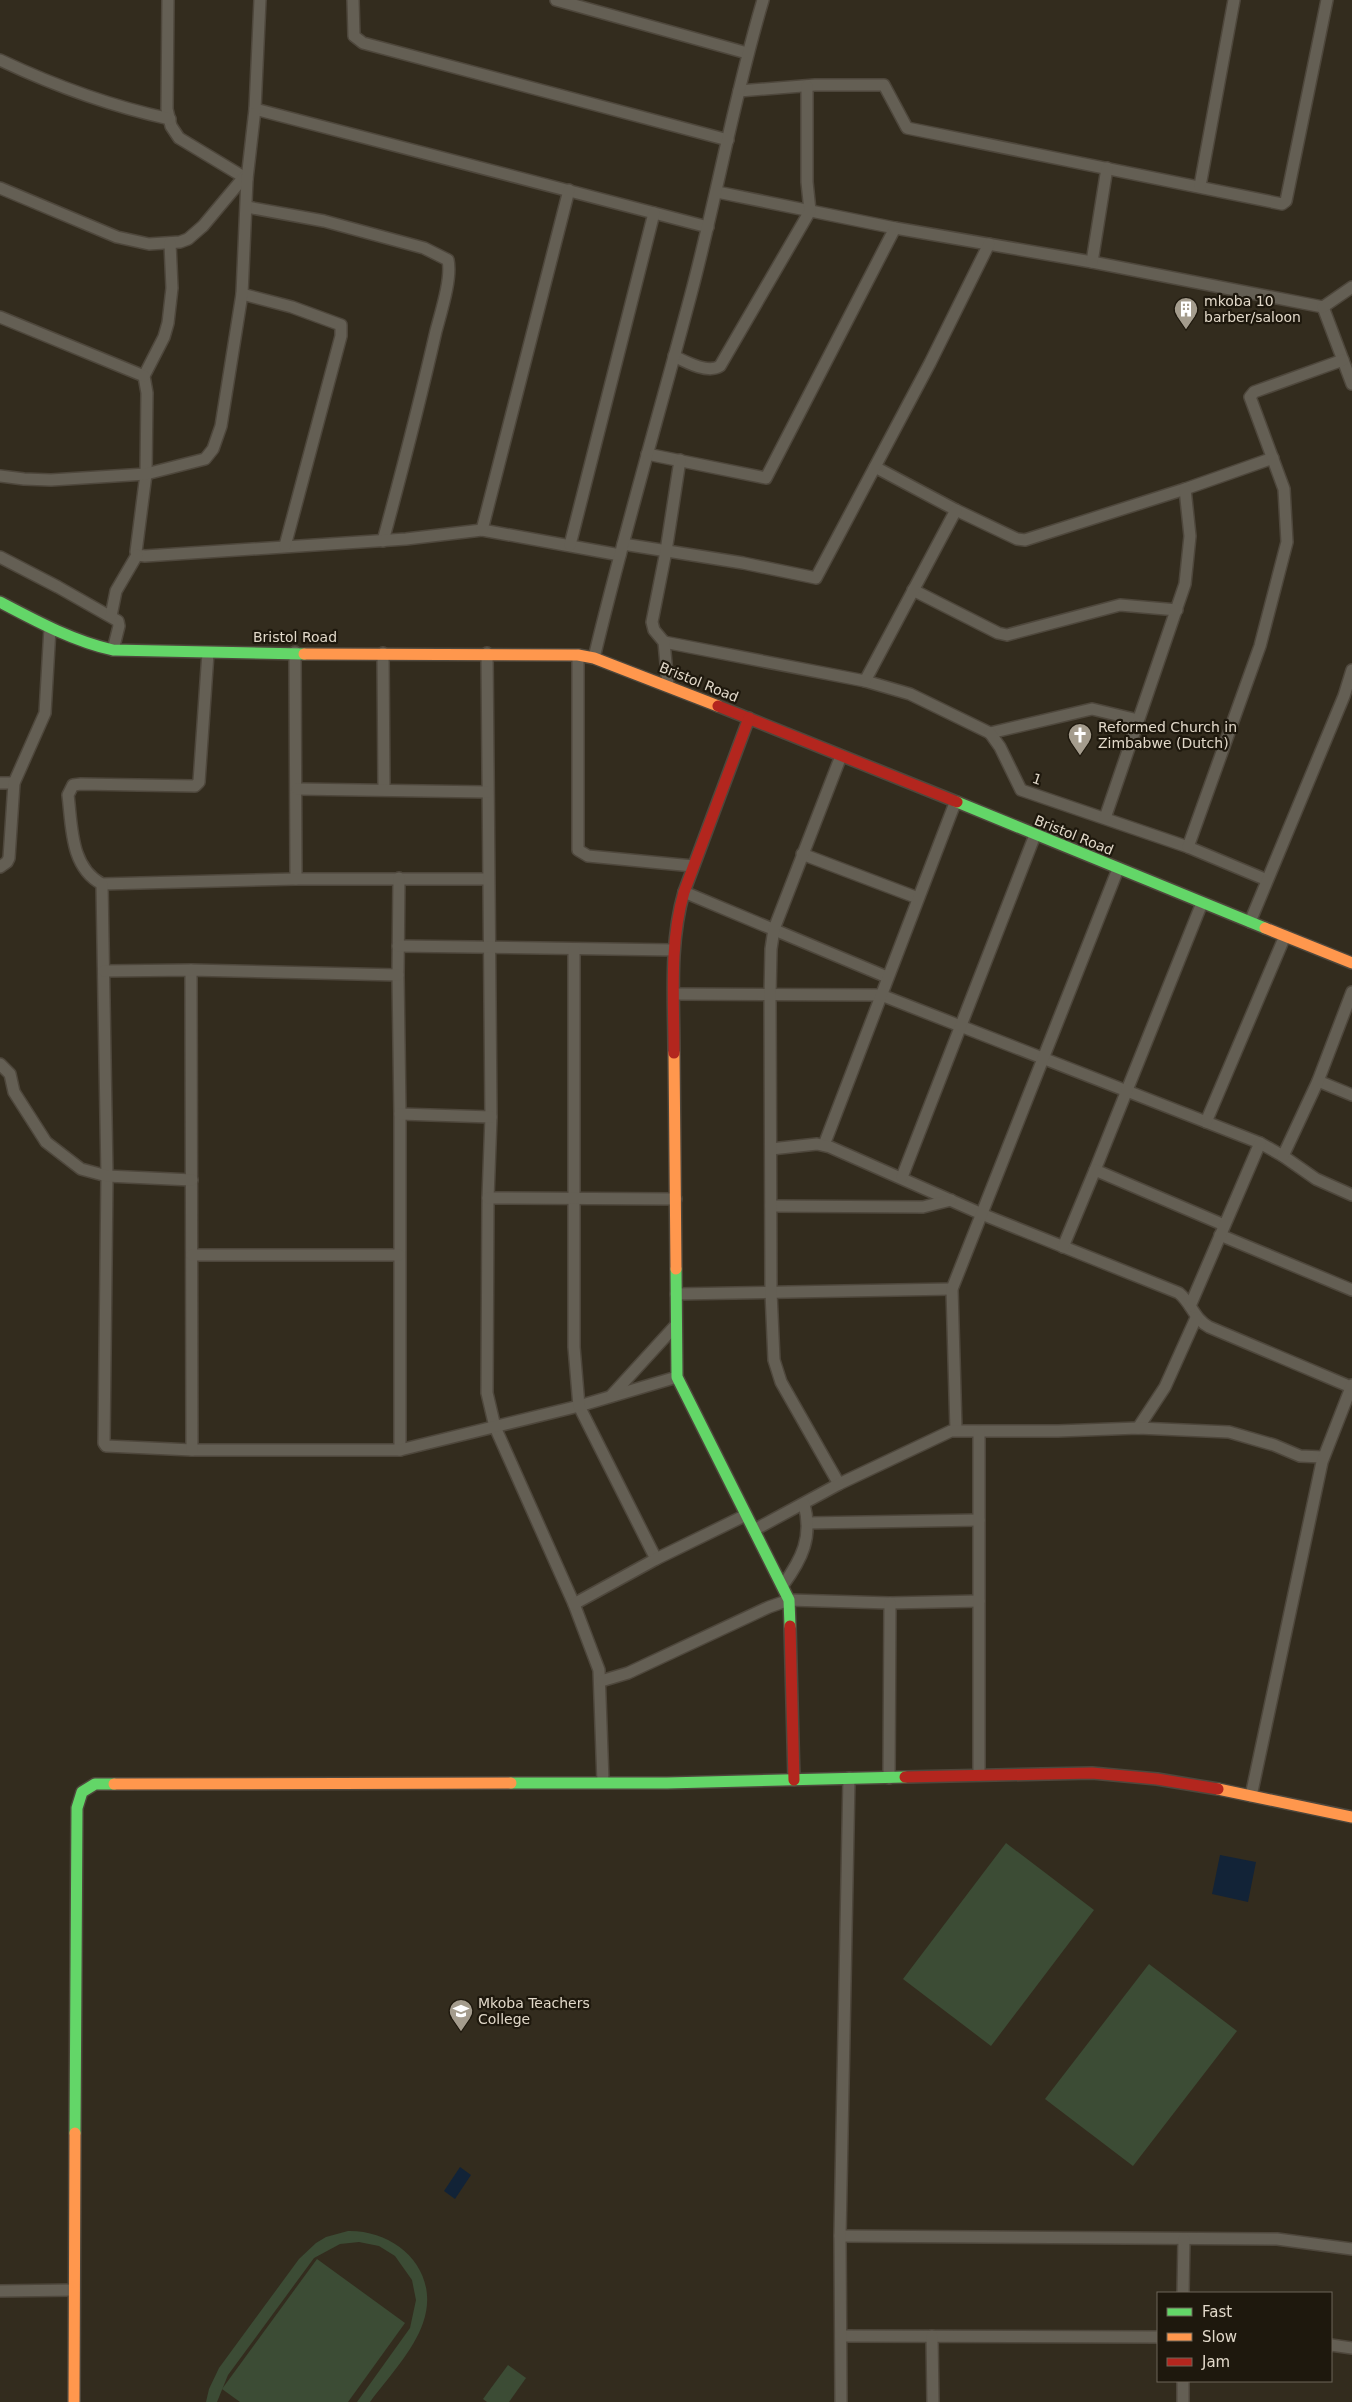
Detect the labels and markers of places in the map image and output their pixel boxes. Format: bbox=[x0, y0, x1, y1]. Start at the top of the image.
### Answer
place label: mkoba 10 barber/saloon bbox=[1204, 293, 1301, 325]
building icon: mkoba 10 barber/saloon bbox=[1173, 296, 1199, 330]
place label: Reformed Church in Zimbabwe (Dutch) bbox=[1098, 719, 1237, 751]
church icon: Reformed Church in Zimbabwe (Dutch) bbox=[1067, 722, 1093, 756]
place label: Mkoba Teachers College bbox=[478, 1995, 590, 2027]
school or university icon: Mkoba Teachers College bbox=[448, 1998, 474, 2032]

